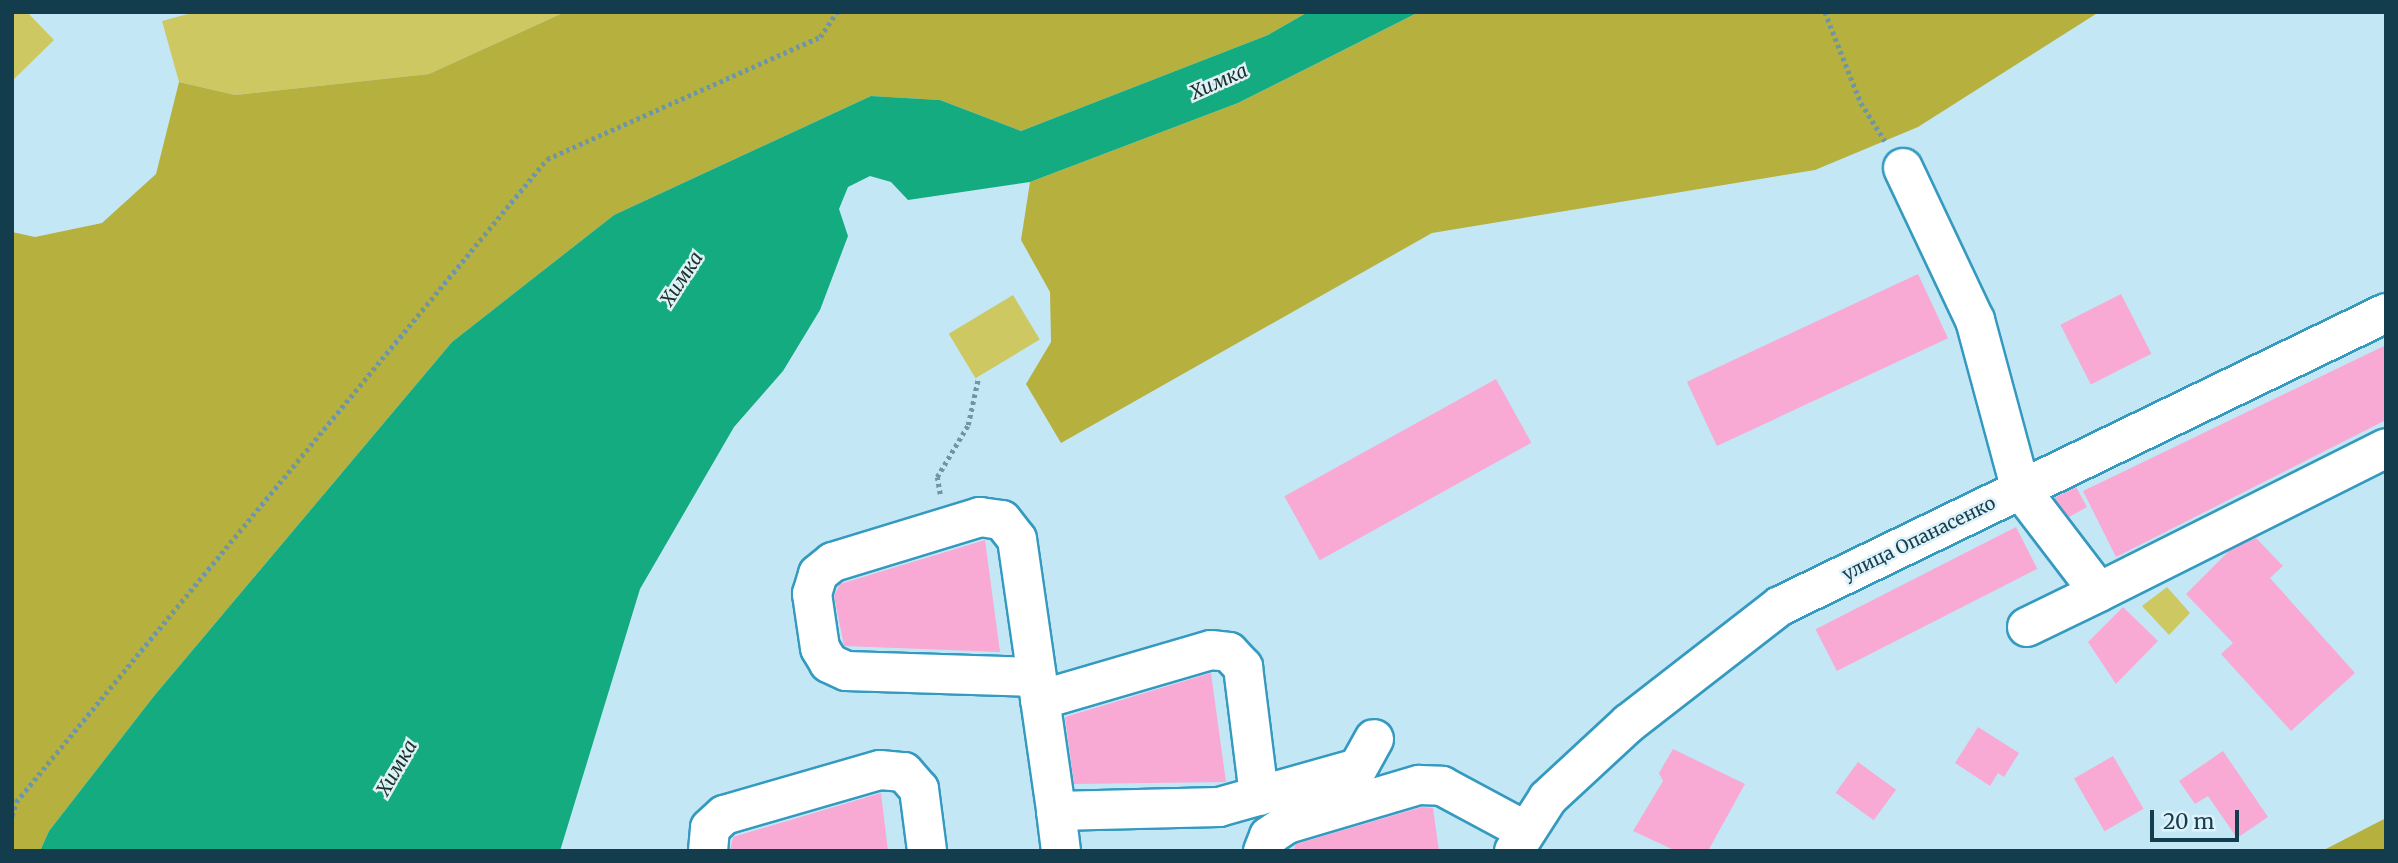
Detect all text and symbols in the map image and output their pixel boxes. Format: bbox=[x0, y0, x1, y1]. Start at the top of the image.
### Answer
water label: Химка bbox=[1187, 59, 1251, 105]
water label: Химка bbox=[656, 248, 708, 310]
street label: улица Опанасенко bbox=[1839, 492, 1999, 586]
water label: Химка bbox=[372, 736, 422, 800]
scale bar bbox=[2153, 796, 2242, 840]
text: 20 m bbox=[2163, 808, 2214, 835]

